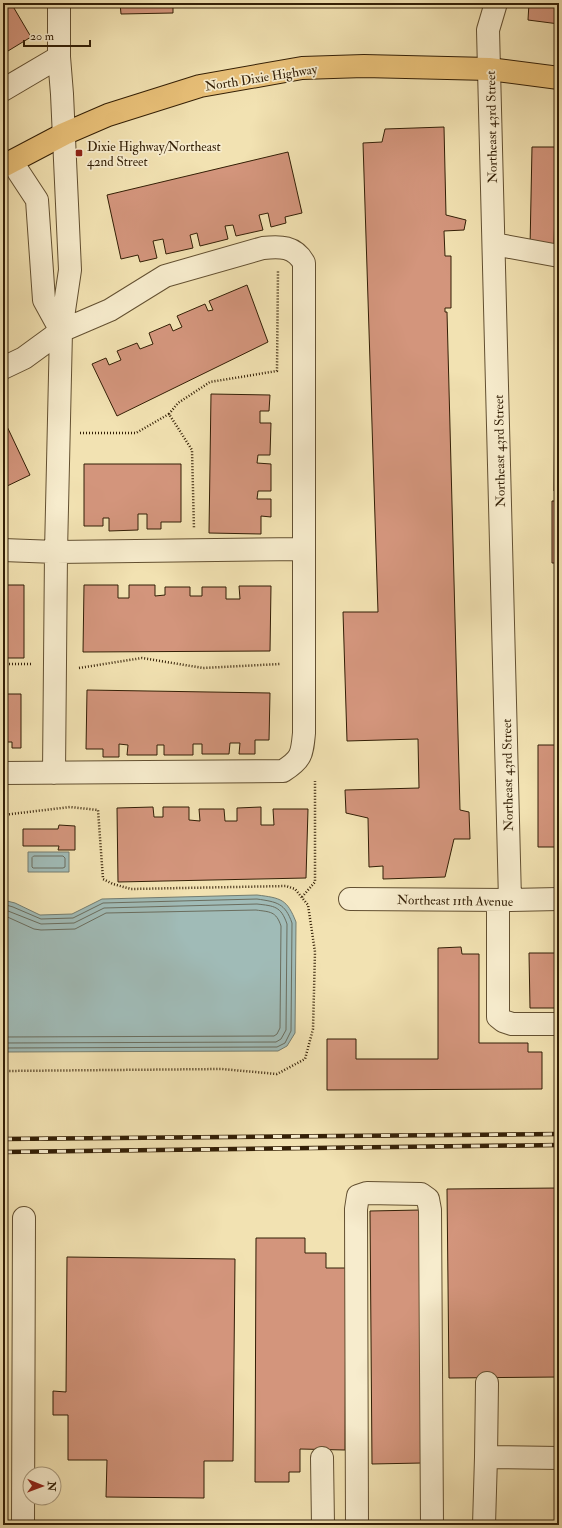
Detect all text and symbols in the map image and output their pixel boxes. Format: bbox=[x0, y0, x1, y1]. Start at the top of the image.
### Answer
scale bar bbox=[24, 22, 90, 48]
text: 20 m bbox=[30, 29, 55, 44]
street label: North Dixie Highway bbox=[204, 61, 319, 96]
street label: Northeast 43rd Street bbox=[483, 70, 501, 184]
place label: Dixie Highway/Northeast 42nd Street bbox=[87, 139, 221, 170]
marker: Dixie Highway/Northeast 42nd Street bbox=[74, 148, 84, 158]
street label: Northeast 43rd Street bbox=[491, 394, 509, 508]
street label: Northeast 43rd Street bbox=[499, 718, 517, 832]
street label: Northeast 11th Avenue bbox=[397, 892, 514, 910]
north arrow bbox=[22, 1466, 62, 1506]
text: N bbox=[45, 1480, 58, 1492]

